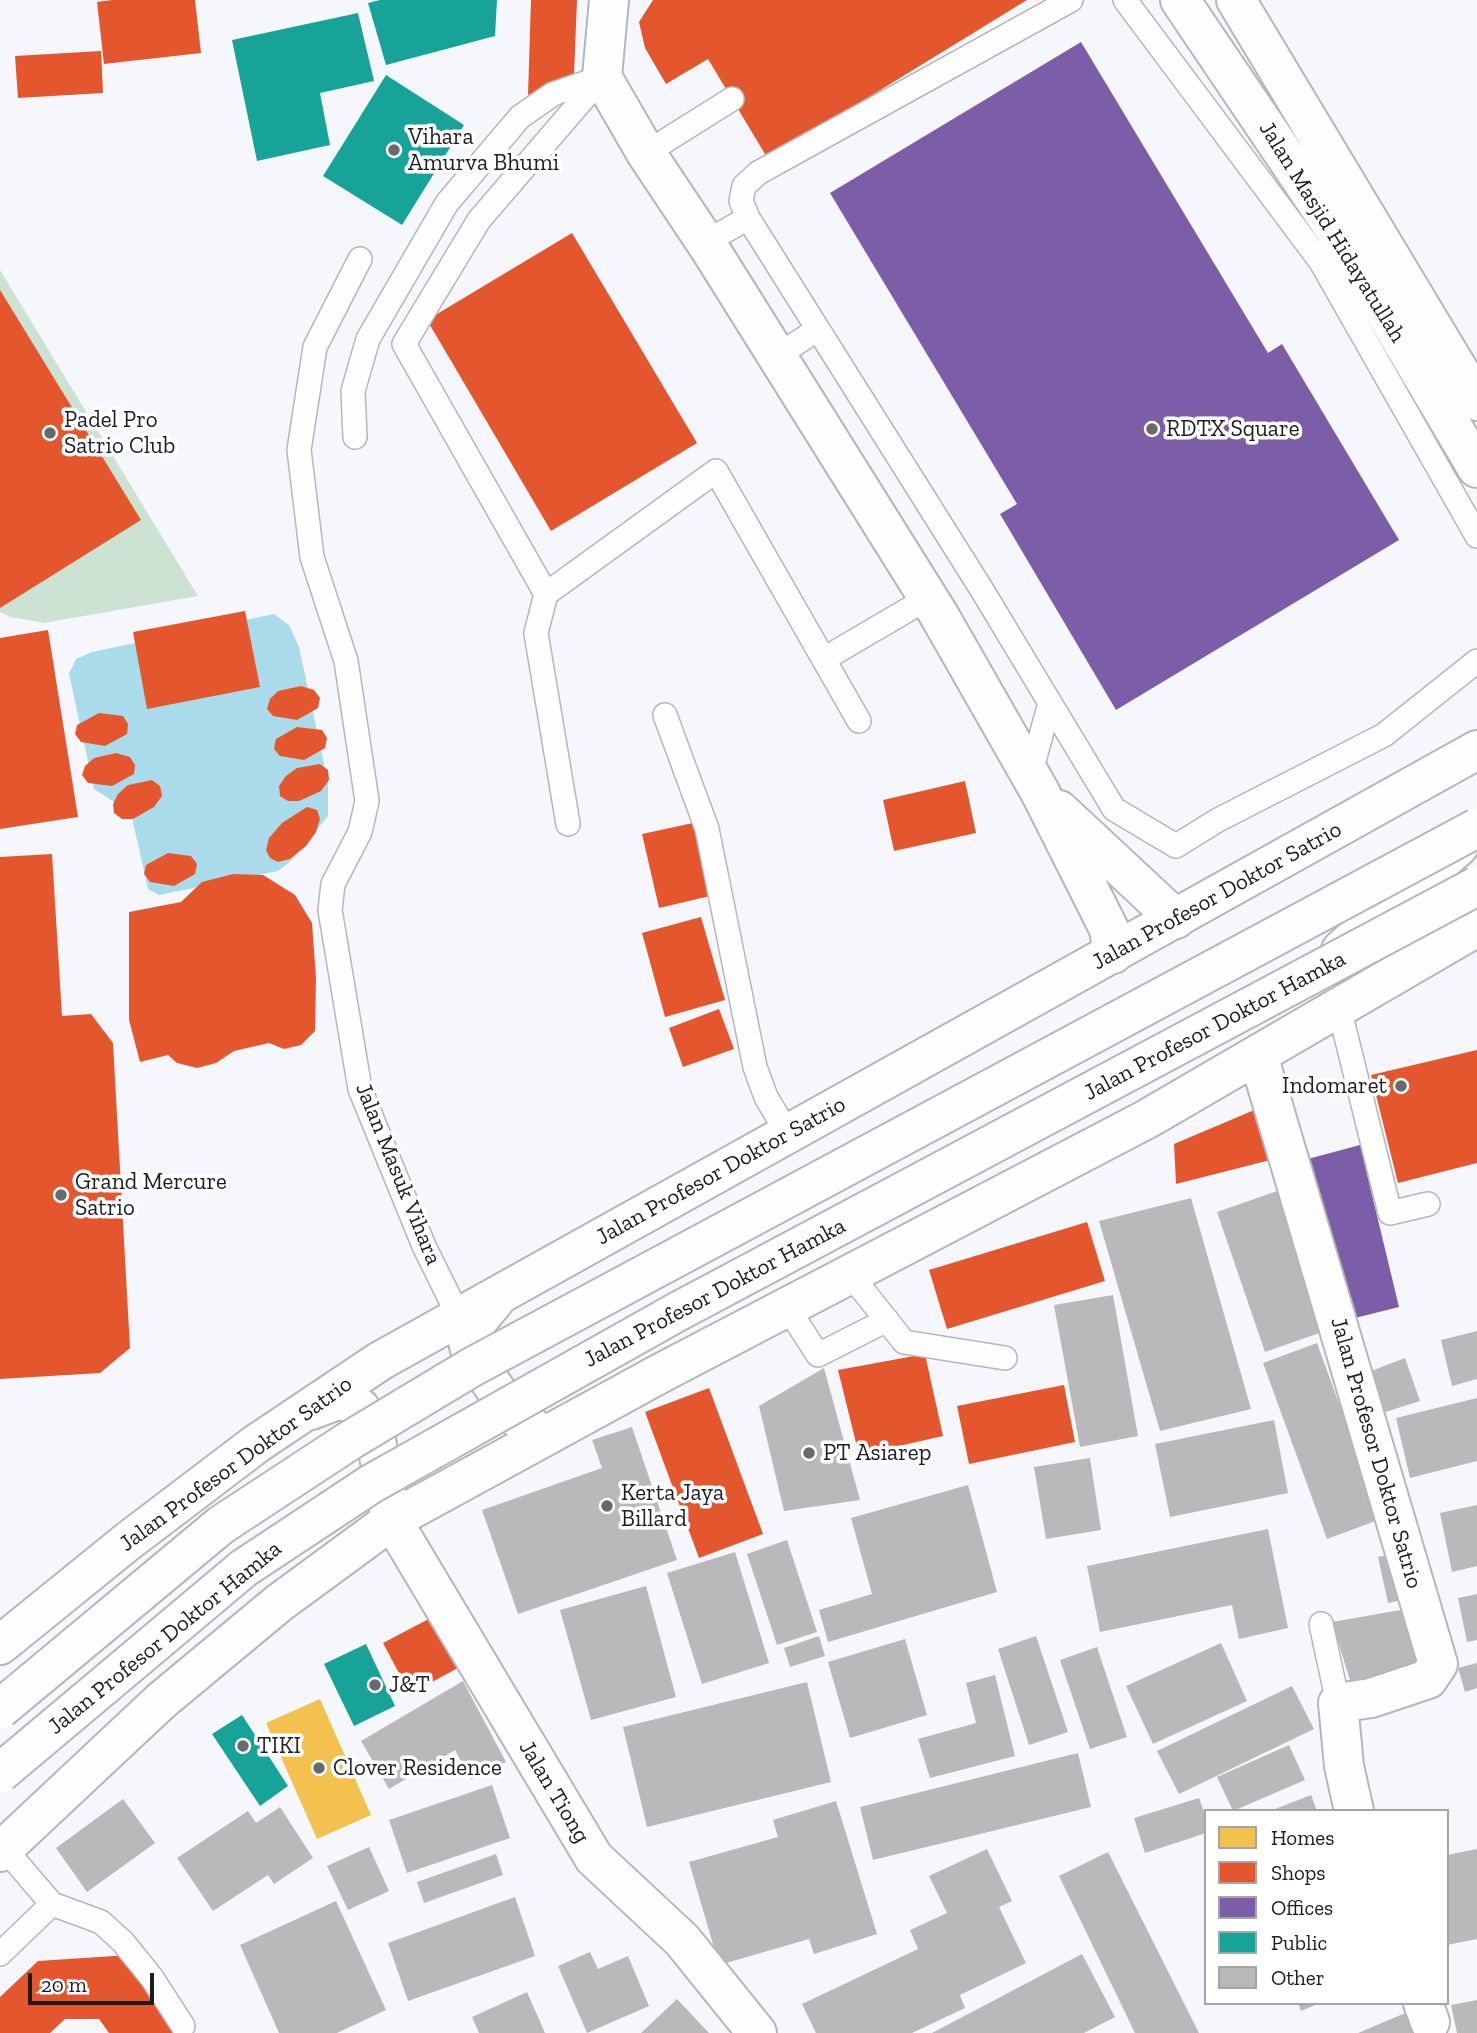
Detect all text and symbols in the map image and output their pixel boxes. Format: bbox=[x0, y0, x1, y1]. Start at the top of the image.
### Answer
street label: Jalan Masjid Hidayatullah bbox=[1253, 116, 1411, 348]
place label: Vihara Amurva Bhumi bbox=[408, 123, 559, 177]
marker: Vihara Amurva Bhumi bbox=[386, 142, 402, 158]
place label: Padel Pro Satrio Club bbox=[64, 406, 175, 460]
place label: RDTX Square bbox=[1166, 415, 1299, 443]
marker: RDTX Square bbox=[1144, 421, 1160, 437]
marker: Padel Pro Satrio Club bbox=[42, 425, 58, 441]
street label: Jalan Profesor Doktor Satrio bbox=[1087, 816, 1347, 976]
street label: Jalan Profesor Doktor Hamka bbox=[1079, 945, 1351, 1107]
place label: Indomaret bbox=[1282, 1072, 1387, 1100]
marker: Indomaret bbox=[1393, 1078, 1409, 1094]
street label: Jalan Masuk Vihara bbox=[349, 1079, 447, 1269]
street label: Jalan Profesor Doktor Satrio bbox=[591, 1091, 851, 1251]
place label: Grand Mercure Satrio bbox=[75, 1168, 227, 1222]
marker: Grand Mercure Satrio bbox=[53, 1187, 69, 1203]
street label: Jalan Profesor Doktor Hamka bbox=[579, 1212, 851, 1374]
street label: Jalan Profesor Doktor Satrio bbox=[1324, 1314, 1428, 1592]
street label: Jalan Profesor Doktor Satrio bbox=[114, 1370, 358, 1558]
place label: PT Asiarep bbox=[823, 1439, 931, 1467]
marker: PT Asiarep bbox=[801, 1445, 817, 1461]
place label: Kerta Jaya Billard bbox=[621, 1479, 724, 1533]
marker: Kerta Jaya Billard bbox=[599, 1498, 615, 1514]
street label: Jalan Profesor Doktor Hamka bbox=[43, 1535, 287, 1741]
place label: J&T bbox=[389, 1671, 430, 1699]
marker: J&T bbox=[367, 1677, 383, 1693]
place label: TIKI bbox=[257, 1732, 301, 1760]
street label: Jalan Tiong bbox=[513, 1736, 595, 1848]
marker: TIKI bbox=[235, 1738, 251, 1754]
place label: Clover Residence bbox=[333, 1754, 502, 1782]
marker: Clover Residence bbox=[311, 1760, 327, 1776]
legend bbox=[1204, 1809, 1449, 2005]
text: Homes bbox=[1271, 1825, 1334, 1850]
text: Shops bbox=[1271, 1860, 1325, 1885]
text: Offices bbox=[1271, 1895, 1333, 1920]
text: Public bbox=[1271, 1930, 1327, 1955]
scale bar bbox=[32, 1960, 158, 2004]
text: Other bbox=[1271, 1965, 1325, 1990]
text: 20 m bbox=[41, 1972, 87, 1997]

